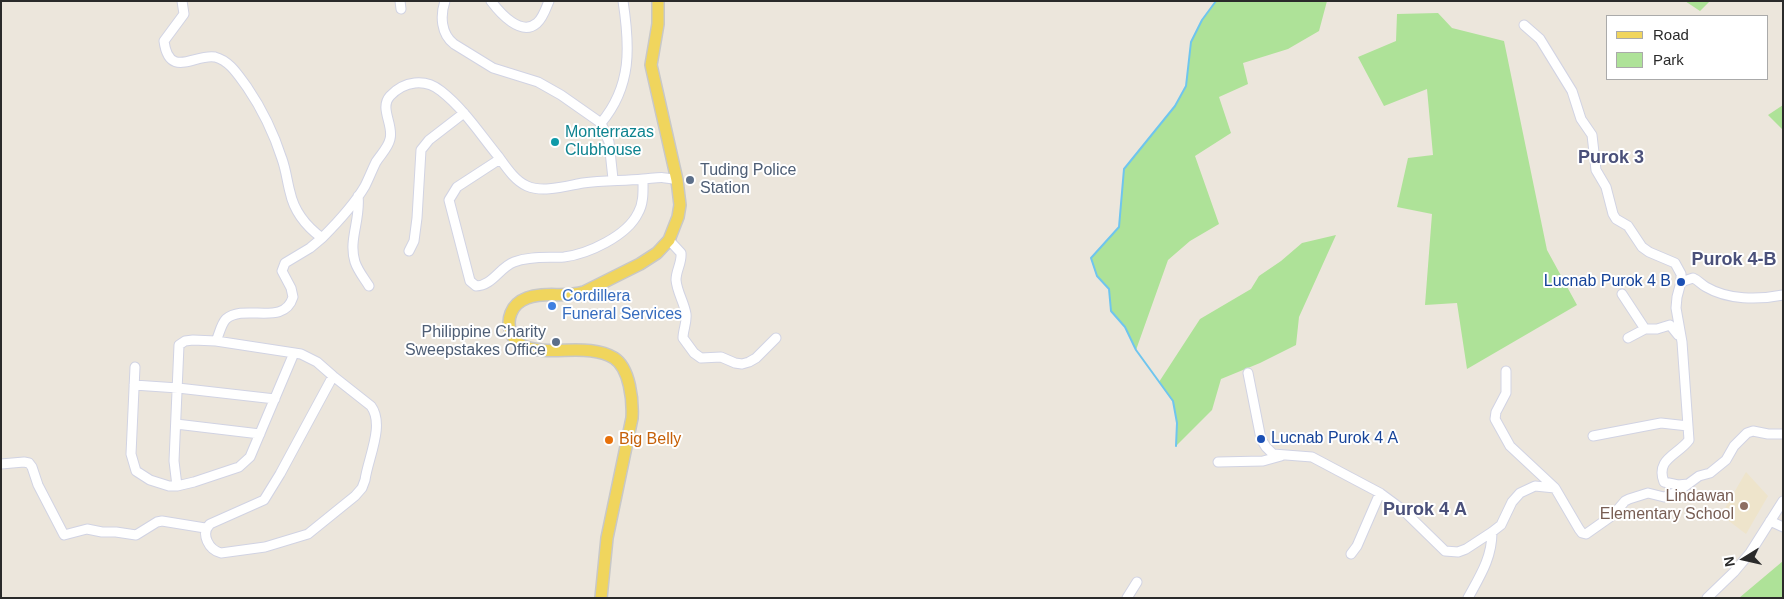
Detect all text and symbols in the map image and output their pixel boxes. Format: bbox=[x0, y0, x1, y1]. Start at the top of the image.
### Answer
legend bbox=[1606, 15, 1769, 80]
text: Road bbox=[1653, 26, 1689, 43]
text: Park bbox=[1653, 51, 1684, 68]
place label: Monterrazas Clubhouse bbox=[565, 123, 654, 161]
marker: Monterrazas Clubhouse bbox=[549, 136, 561, 148]
district label: Purok 3 bbox=[1578, 147, 1644, 169]
place label: Tuding Police Station bbox=[700, 161, 796, 199]
marker: Tuding Police Station bbox=[684, 174, 696, 186]
district label: Purok 4-B bbox=[1691, 249, 1777, 271]
place label: Lucnab Purok 4 B bbox=[1544, 272, 1671, 292]
marker: Lucnab Purok 4 B bbox=[1675, 276, 1687, 288]
place label: Cordillera Funeral Services bbox=[562, 287, 682, 325]
marker: Cordillera Funeral Services bbox=[546, 300, 558, 312]
place label: Philippine Charity Sweepstakes Office bbox=[405, 323, 546, 361]
marker: Philippine Charity Sweepstakes Office bbox=[550, 336, 562, 348]
place label: Lucnab Purok 4 A bbox=[1271, 429, 1398, 449]
place label: Big Belly bbox=[619, 430, 681, 450]
marker: Lucnab Purok 4 A bbox=[1255, 433, 1267, 445]
marker: Big Belly bbox=[603, 434, 615, 446]
place label: Lindawan Elementary School bbox=[1600, 487, 1734, 525]
district label: Purok 4 A bbox=[1383, 499, 1467, 521]
marker: Lindawan Elementary School bbox=[1738, 500, 1750, 512]
north arrow bbox=[1719, 534, 1769, 584]
text: N bbox=[1720, 555, 1738, 568]

